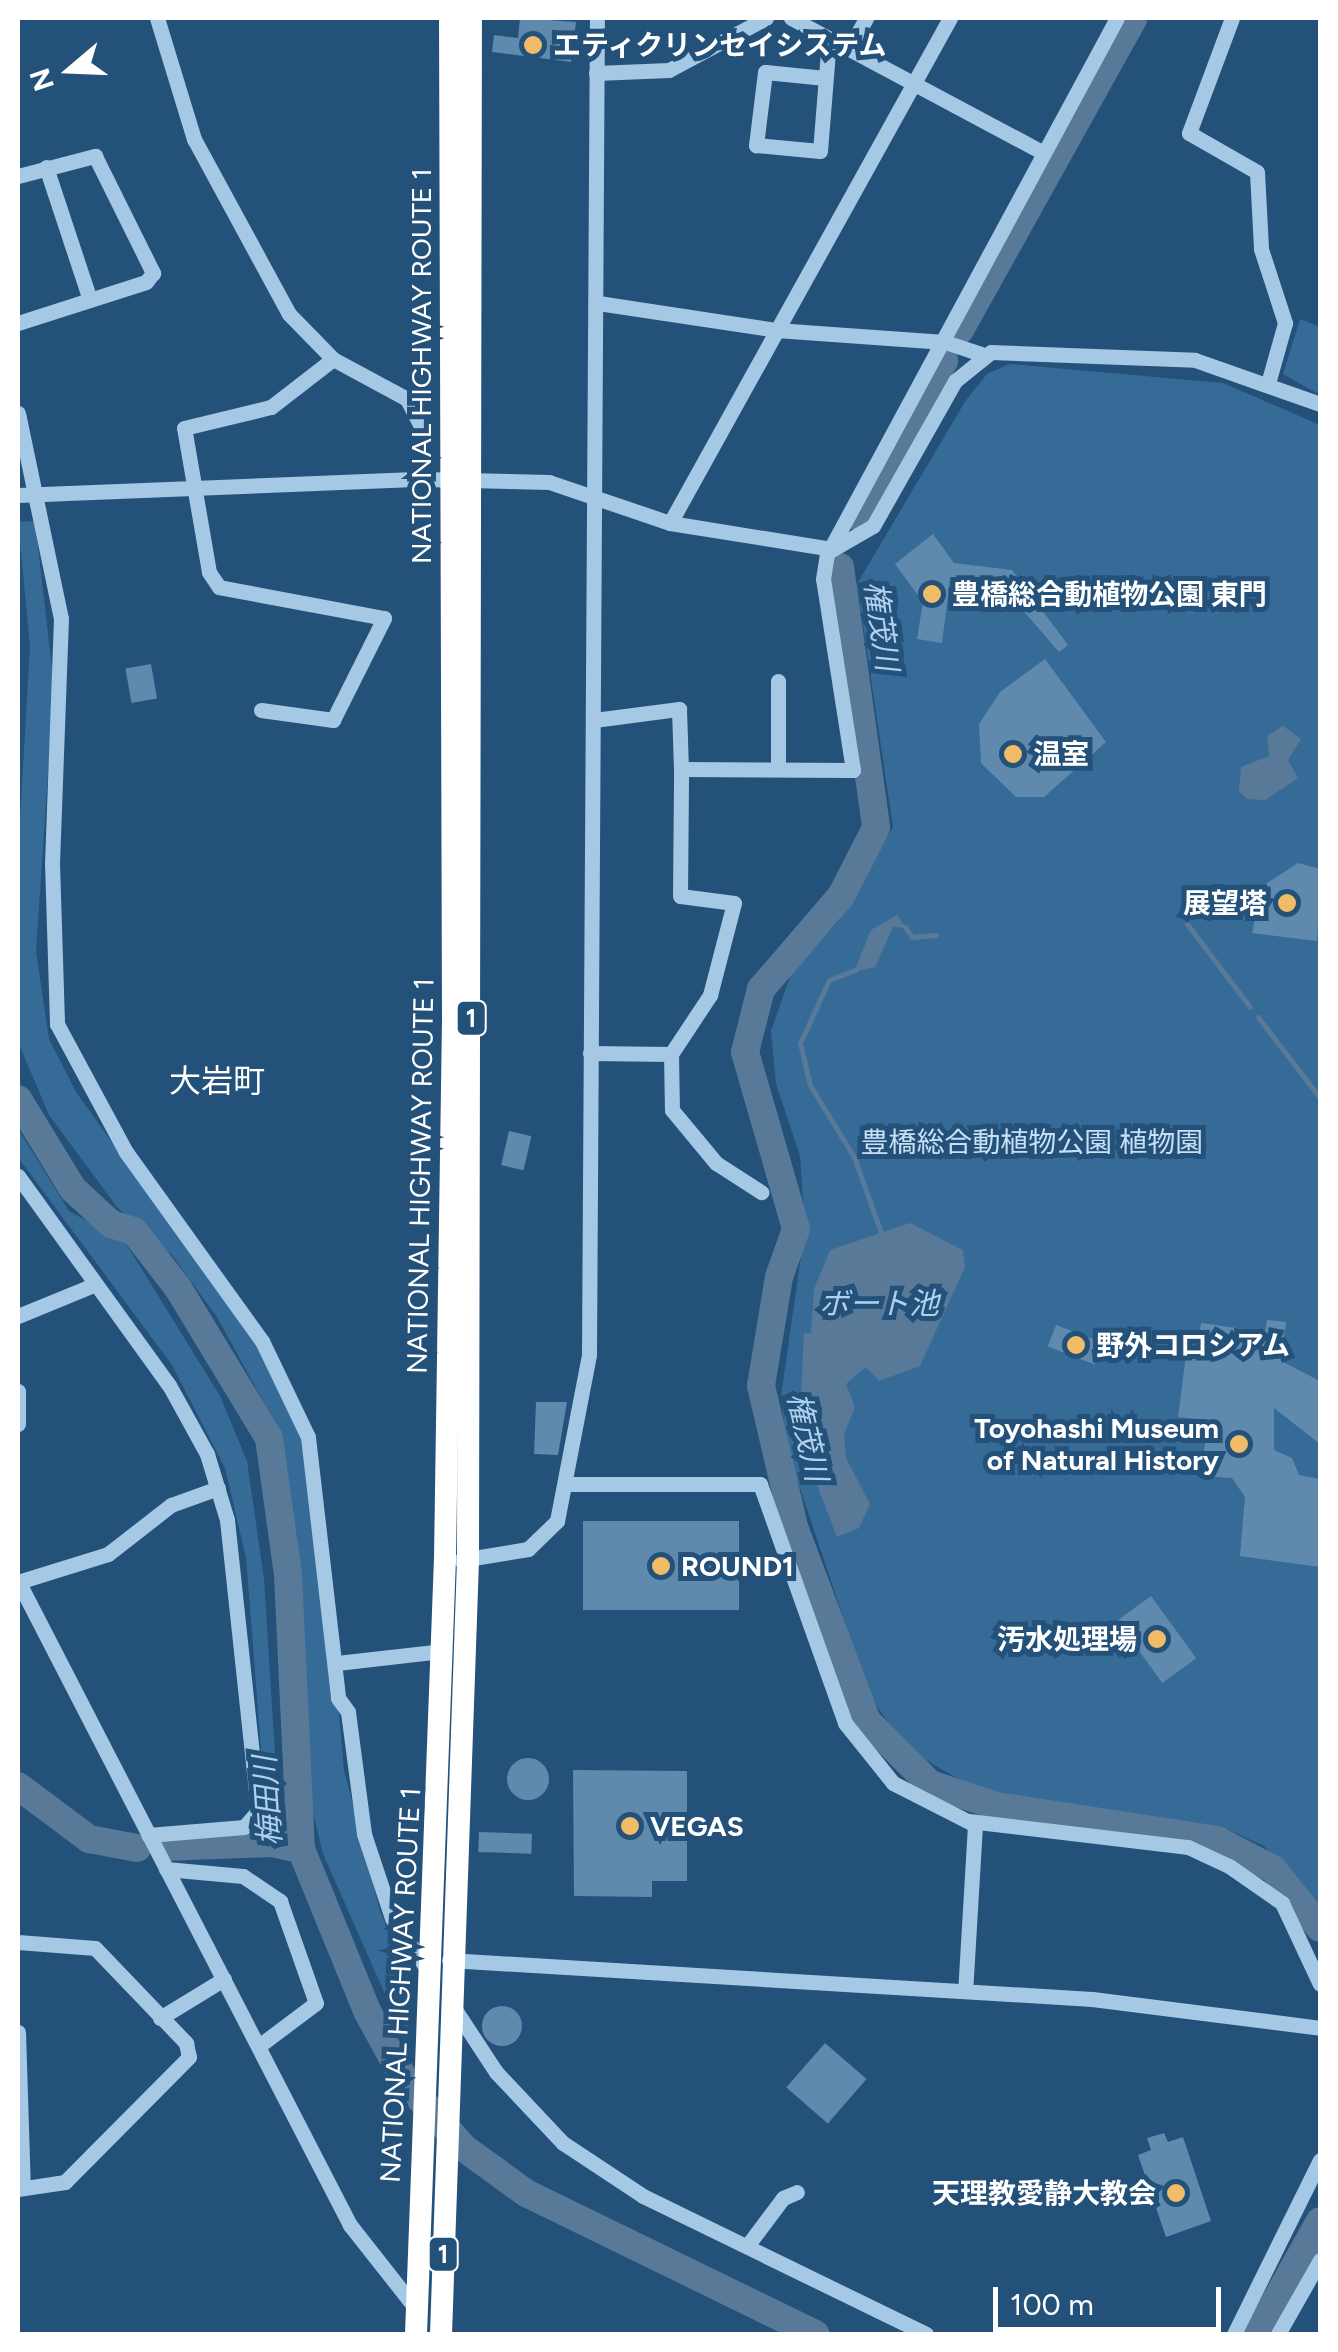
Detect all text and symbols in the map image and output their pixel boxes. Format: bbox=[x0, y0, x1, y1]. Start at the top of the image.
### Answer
north arrow bbox=[20, 20, 120, 120]
place label: エティクリンセイシステム bbox=[553, 28, 889, 62]
marker: エティクリンセイシステム bbox=[522, 34, 544, 56]
text: N bbox=[22, 64, 61, 96]
street label: NATIONAL HIGHWAY ROUTE 1 bbox=[404, 168, 438, 564]
place label: 豊橋総合動植物公園 東門 bbox=[952, 577, 1267, 611]
water label: 権茂川 bbox=[857, 579, 905, 673]
marker: 豊橋総合動植物公園 東門 bbox=[921, 583, 943, 605]
place label: 温室 bbox=[1033, 737, 1089, 771]
marker: 温室 bbox=[1002, 743, 1024, 765]
place label: 展望塔 bbox=[1183, 886, 1267, 920]
marker: 展望塔 bbox=[1276, 892, 1298, 914]
street label: NATIONAL HIGHWAY ROUTE 1 bbox=[400, 978, 440, 1374]
road number: 1 bbox=[454, 998, 488, 1038]
district label: 大岩町 bbox=[169, 1062, 265, 1100]
park label: 豊橋総合動植物公園 植物園 bbox=[861, 1125, 1203, 1159]
water label: ボート池 bbox=[819, 1286, 939, 1322]
place label: 野外コロシアム bbox=[1096, 1328, 1292, 1362]
marker: 野外コロシアム bbox=[1065, 1334, 1087, 1356]
water label: 権茂川 bbox=[779, 1389, 835, 1485]
place label: Toyohashi Museum of Natural History bbox=[974, 1411, 1219, 1477]
marker: Toyohashi Museum of Natural History bbox=[1228, 1433, 1250, 1455]
place label: ROUND1 bbox=[681, 1549, 794, 1583]
marker: ROUND1 bbox=[650, 1555, 672, 1577]
place label: 汚水処理場 bbox=[997, 1622, 1137, 1656]
marker: 汚水処理場 bbox=[1146, 1628, 1168, 1650]
water label: 梅田川 bbox=[247, 1755, 289, 1847]
street label: NATIONAL HIGHWAY ROUTE 1 bbox=[373, 1786, 427, 2184]
place label: VEGAS bbox=[650, 1809, 744, 1843]
marker: VEGAS bbox=[619, 1815, 641, 1837]
place label: 天理教愛静大教会 bbox=[932, 2176, 1156, 2210]
marker: 天理教愛静大教会 bbox=[1165, 2182, 1187, 2204]
road number: 1 bbox=[426, 2234, 460, 2274]
scale bar bbox=[998, 2267, 1226, 2329]
text: 100 m bbox=[1010, 2286, 1094, 2323]

